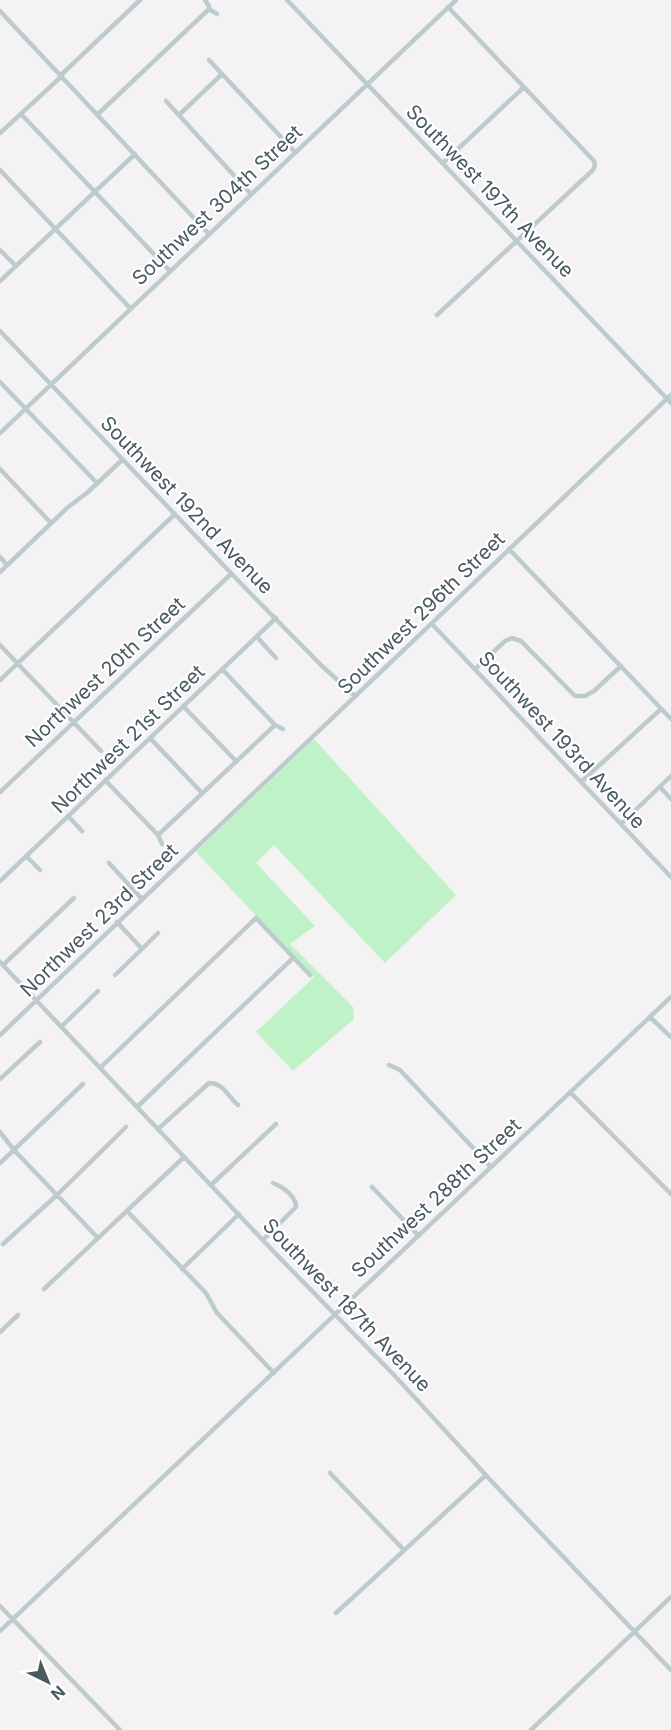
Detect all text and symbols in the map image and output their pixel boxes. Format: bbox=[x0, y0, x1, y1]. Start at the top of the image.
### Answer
street label: Southwest 197th Avenue bbox=[401, 100, 579, 282]
street label: Southwest 304th Street bbox=[127, 120, 307, 290]
street label: Southwest 192nd Avenue bbox=[96, 411, 278, 599]
street label: Southwest 296th Street bbox=[333, 527, 510, 699]
street label: Northwest 20th Street bbox=[20, 592, 190, 752]
street label: Southwest 193rd Avenue bbox=[474, 646, 650, 834]
street label: Northwest 21st Street bbox=[47, 659, 210, 818]
street label: Northwest 23rd Street bbox=[15, 838, 183, 1001]
street label: Southwest 288th Street bbox=[346, 1113, 526, 1283]
street label: Southwest 187th Avenue bbox=[258, 1213, 436, 1397]
north arrow bbox=[18, 1652, 78, 1712]
text: N bbox=[47, 1681, 70, 1704]

